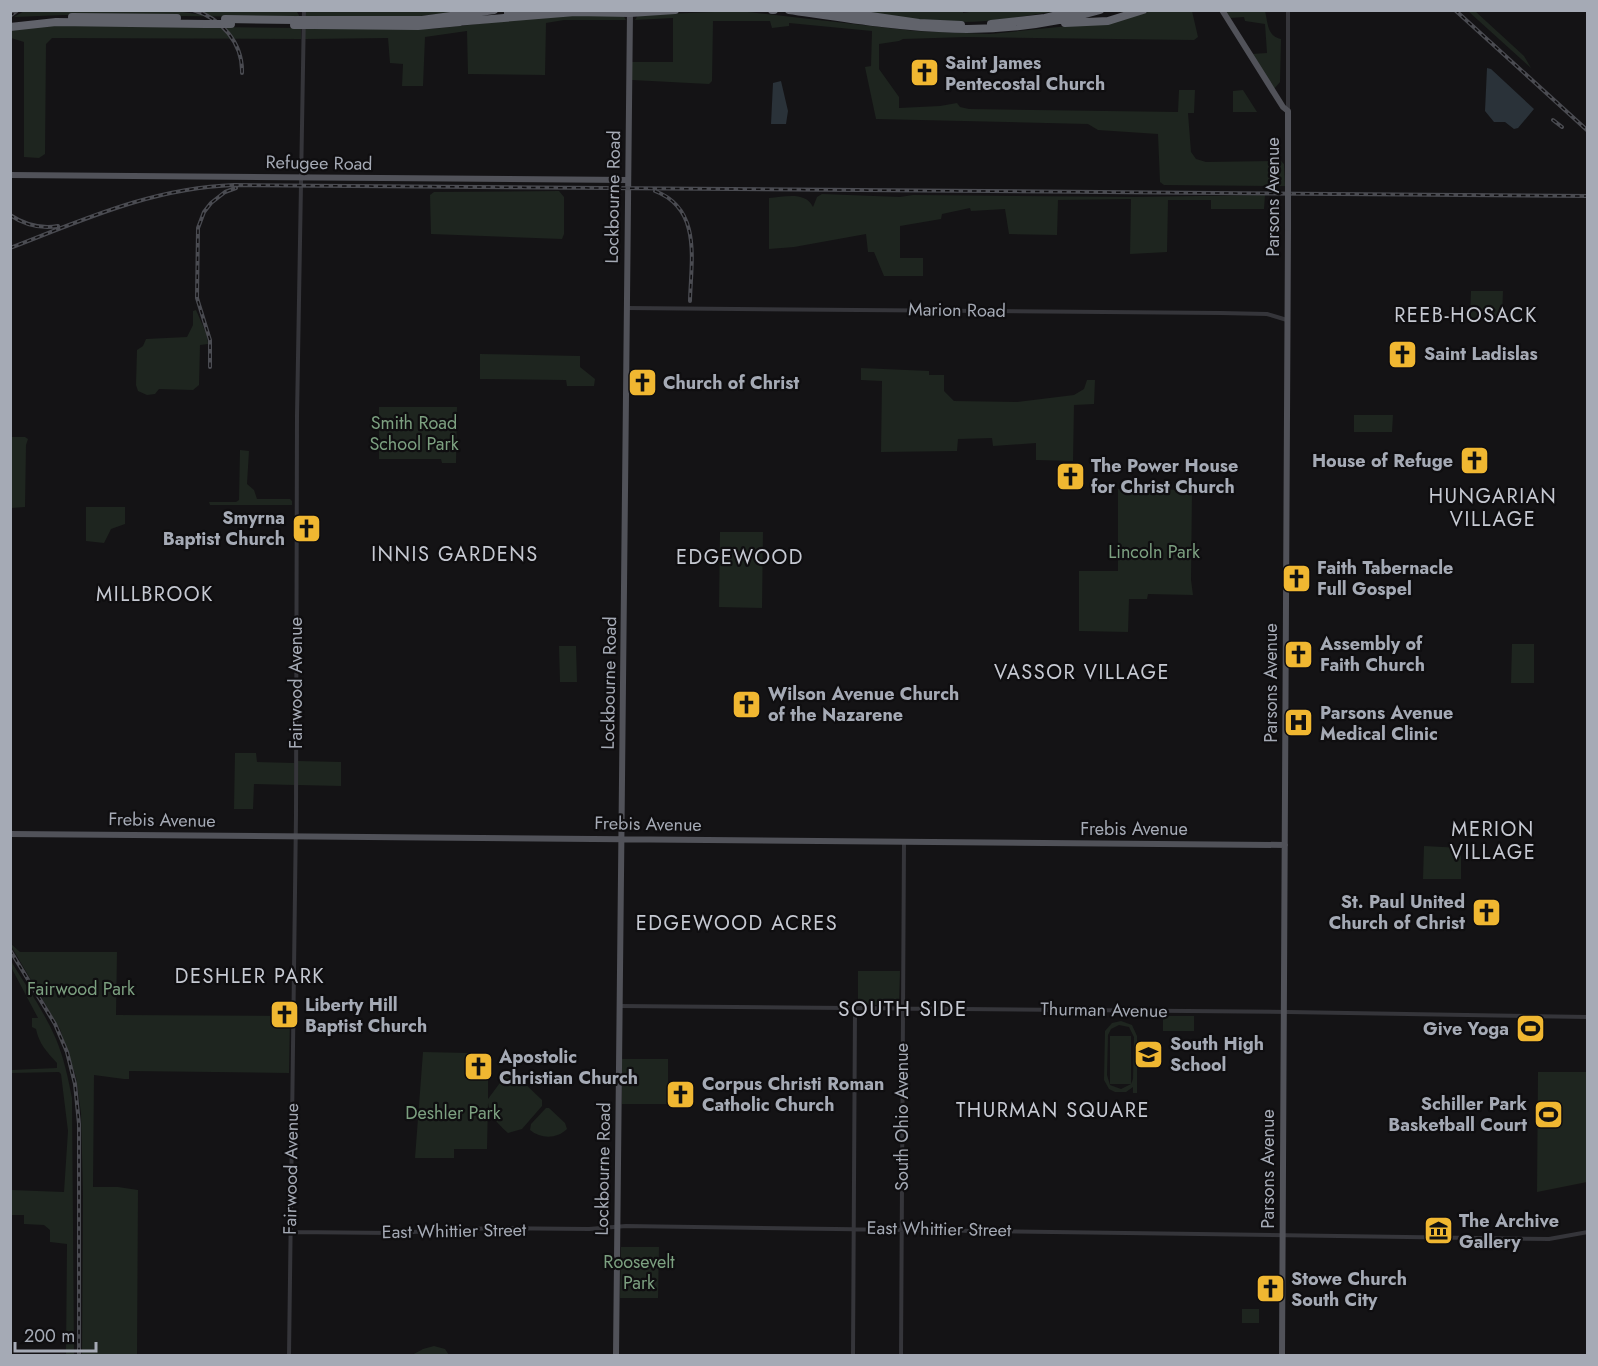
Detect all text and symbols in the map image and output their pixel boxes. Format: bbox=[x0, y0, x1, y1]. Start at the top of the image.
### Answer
place label: Saint James Pentecostal Church bbox=[945, 50, 1105, 97]
church icon: Saint James Pentecostal Church bbox=[908, 57, 940, 89]
street label: Lockbourne Road bbox=[599, 130, 627, 264]
street label: Parsons Avenue bbox=[1260, 137, 1286, 257]
street label: Refugee Road bbox=[265, 149, 373, 177]
street label: Marion Road bbox=[908, 296, 1006, 324]
district label: REEB-HOSACK bbox=[1394, 301, 1538, 330]
church icon: Saint Ladislas bbox=[1387, 338, 1419, 370]
place label: Saint Ladislas bbox=[1424, 341, 1538, 367]
church icon: Church of Christ bbox=[626, 367, 658, 399]
place label: Church of Christ bbox=[663, 370, 800, 396]
park label: Smith Road School Park bbox=[369, 410, 459, 457]
church icon: House of Refuge bbox=[1458, 445, 1490, 477]
place label: House of Refuge bbox=[1312, 448, 1453, 474]
place label: The Power House for Christ Church bbox=[1091, 453, 1238, 500]
church icon: The Power House for Christ Church bbox=[1054, 460, 1086, 492]
district label: HUNGARIAN VILLAGE bbox=[1429, 482, 1557, 534]
place label: Smyrna Baptist Church bbox=[163, 505, 285, 552]
church icon: Smyrna Baptist Church bbox=[290, 512, 322, 544]
park label: Lincoln Park bbox=[1108, 539, 1200, 565]
district label: INNIS GARDENS bbox=[371, 540, 539, 569]
district label: EDGEWOOD bbox=[676, 543, 804, 572]
place label: Faith Tabernacle Full Gospel bbox=[1317, 555, 1453, 602]
church icon: Faith Tabernacle Full Gospel bbox=[1280, 562, 1312, 594]
district label: MILLBROOK bbox=[96, 580, 214, 609]
street label: Lockbourne Road bbox=[595, 616, 623, 750]
street label: Fairwood Avenue bbox=[283, 617, 309, 749]
street label: Parsons Avenue bbox=[1258, 623, 1284, 743]
place label: Assembly of Faith Church bbox=[1319, 631, 1425, 678]
church icon: Assembly of Faith Church bbox=[1283, 638, 1315, 670]
district label: VASSOR VILLAGE bbox=[994, 658, 1170, 687]
place label: Wilson Avenue Church of the Nazarene bbox=[768, 681, 959, 728]
church icon: Wilson Avenue Church of the Nazarene bbox=[731, 688, 763, 720]
place label: Parsons Avenue Medical Clinic bbox=[1320, 700, 1453, 747]
hospital icon: Parsons Avenue Medical Clinic bbox=[1283, 707, 1315, 739]
street label: Frebis Avenue bbox=[108, 806, 216, 834]
street label: Frebis Avenue bbox=[594, 810, 702, 838]
district label: MERION VILLAGE bbox=[1450, 815, 1536, 867]
street label: Frebis Avenue bbox=[1080, 816, 1188, 842]
place label: St. Paul United Church of Christ bbox=[1329, 889, 1465, 936]
church icon: St. Paul United Church of Christ bbox=[1470, 896, 1502, 928]
district label: EDGEWOOD ACRES bbox=[636, 909, 838, 938]
district label: DESHLER PARK bbox=[175, 962, 325, 991]
park label: Fairwood Park bbox=[27, 976, 135, 1002]
place label: Liberty Hill Baptist Church bbox=[305, 992, 427, 1039]
district label: SOUTH SIDE bbox=[838, 994, 968, 1024]
street label: Thurman Avenue bbox=[1040, 996, 1168, 1024]
church icon: Liberty Hill Baptist Church bbox=[268, 999, 300, 1031]
sports icon: Give Yoga bbox=[1514, 1013, 1546, 1045]
place label: Give Yoga bbox=[1423, 1016, 1509, 1042]
place label: South High School bbox=[1170, 1031, 1264, 1078]
school or university icon: South High School bbox=[1133, 1038, 1165, 1070]
street label: South Ohio Avenue bbox=[889, 1043, 915, 1191]
place label: Apostolic Christian Church bbox=[498, 1044, 638, 1091]
church icon: Apostolic Christian Church bbox=[462, 1051, 494, 1083]
place label: Corpus Christi Roman Catholic Church bbox=[702, 1071, 884, 1118]
church icon: Corpus Christi Roman Catholic Church bbox=[665, 1078, 697, 1110]
place label: Schiller Park Basketball Court bbox=[1388, 1091, 1528, 1138]
district label: THURMAN SQUARE bbox=[956, 1096, 1150, 1125]
sports icon: Schiller Park Basketball Court bbox=[1532, 1098, 1564, 1130]
park label: Deshler Park bbox=[405, 1100, 501, 1126]
street label: Lockbourne Road bbox=[589, 1102, 617, 1236]
street label: Fairwood Avenue bbox=[277, 1103, 305, 1235]
street label: Parsons Avenue bbox=[1255, 1109, 1281, 1229]
place label: The Archive Gallery bbox=[1459, 1208, 1559, 1255]
street label: East Whittier Street bbox=[866, 1215, 1012, 1243]
museum icon: The Archive Gallery bbox=[1422, 1215, 1454, 1247]
street label: East Whittier Street bbox=[381, 1217, 527, 1245]
park label: Roosevelt Park bbox=[603, 1249, 675, 1296]
place label: Stowe Church South City bbox=[1291, 1266, 1407, 1313]
church icon: Stowe Church South City bbox=[1254, 1273, 1286, 1305]
scale bar bbox=[15, 1315, 96, 1353]
text: 200 m bbox=[24, 1323, 75, 1349]

